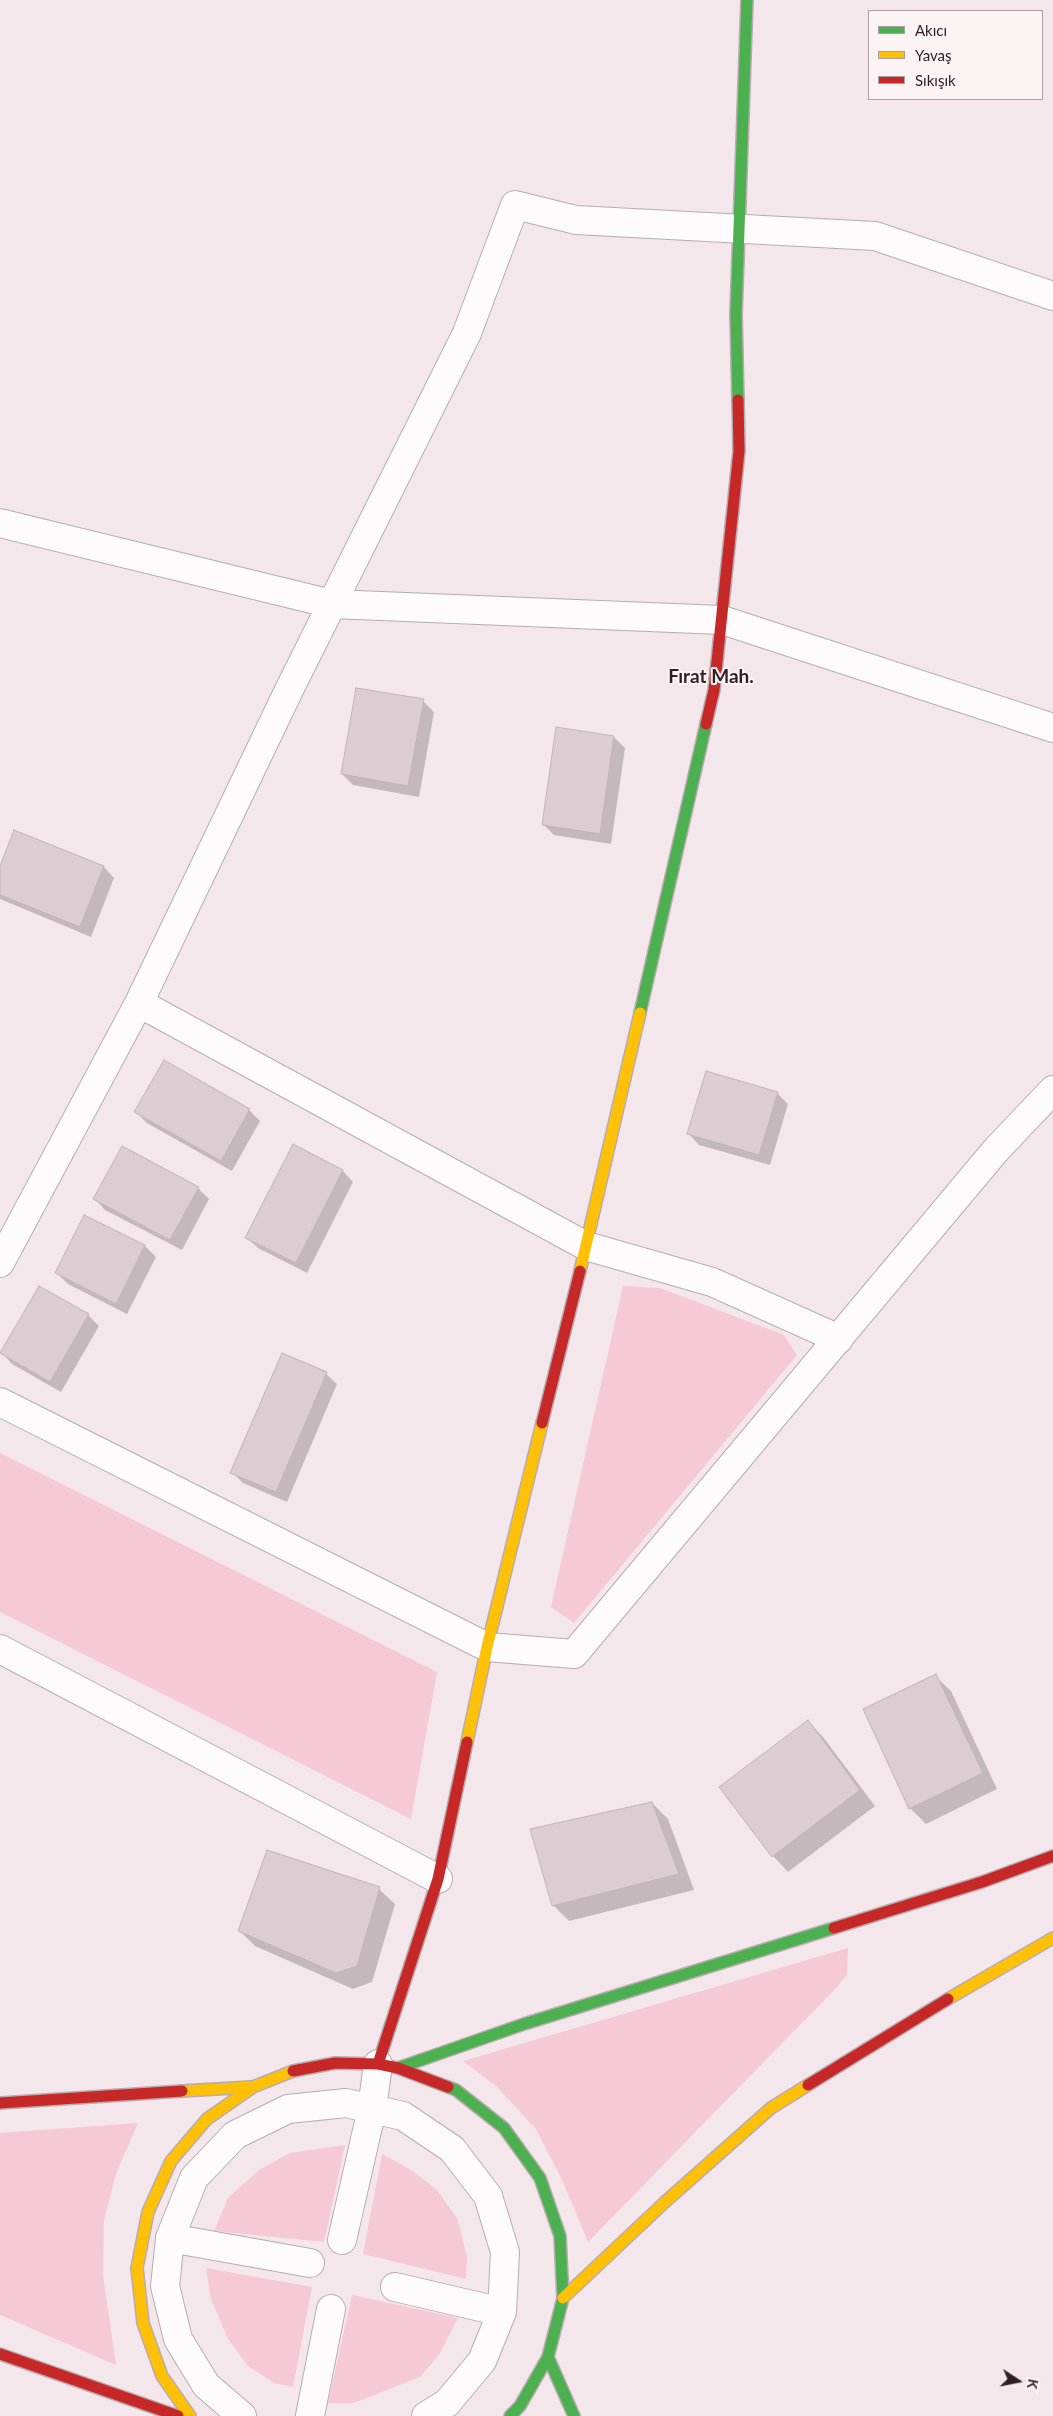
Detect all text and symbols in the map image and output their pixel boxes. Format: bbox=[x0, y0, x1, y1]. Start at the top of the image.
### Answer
legend bbox=[868, 10, 1043, 100]
text: Akıcı bbox=[915, 21, 947, 39]
text: Yavaş bbox=[915, 46, 952, 64]
text: Sıkışık bbox=[915, 71, 956, 89]
district label: Fırat Mah. bbox=[668, 666, 754, 688]
north arrow bbox=[993, 2356, 1043, 2406]
text: K bbox=[1024, 2378, 1042, 2390]

